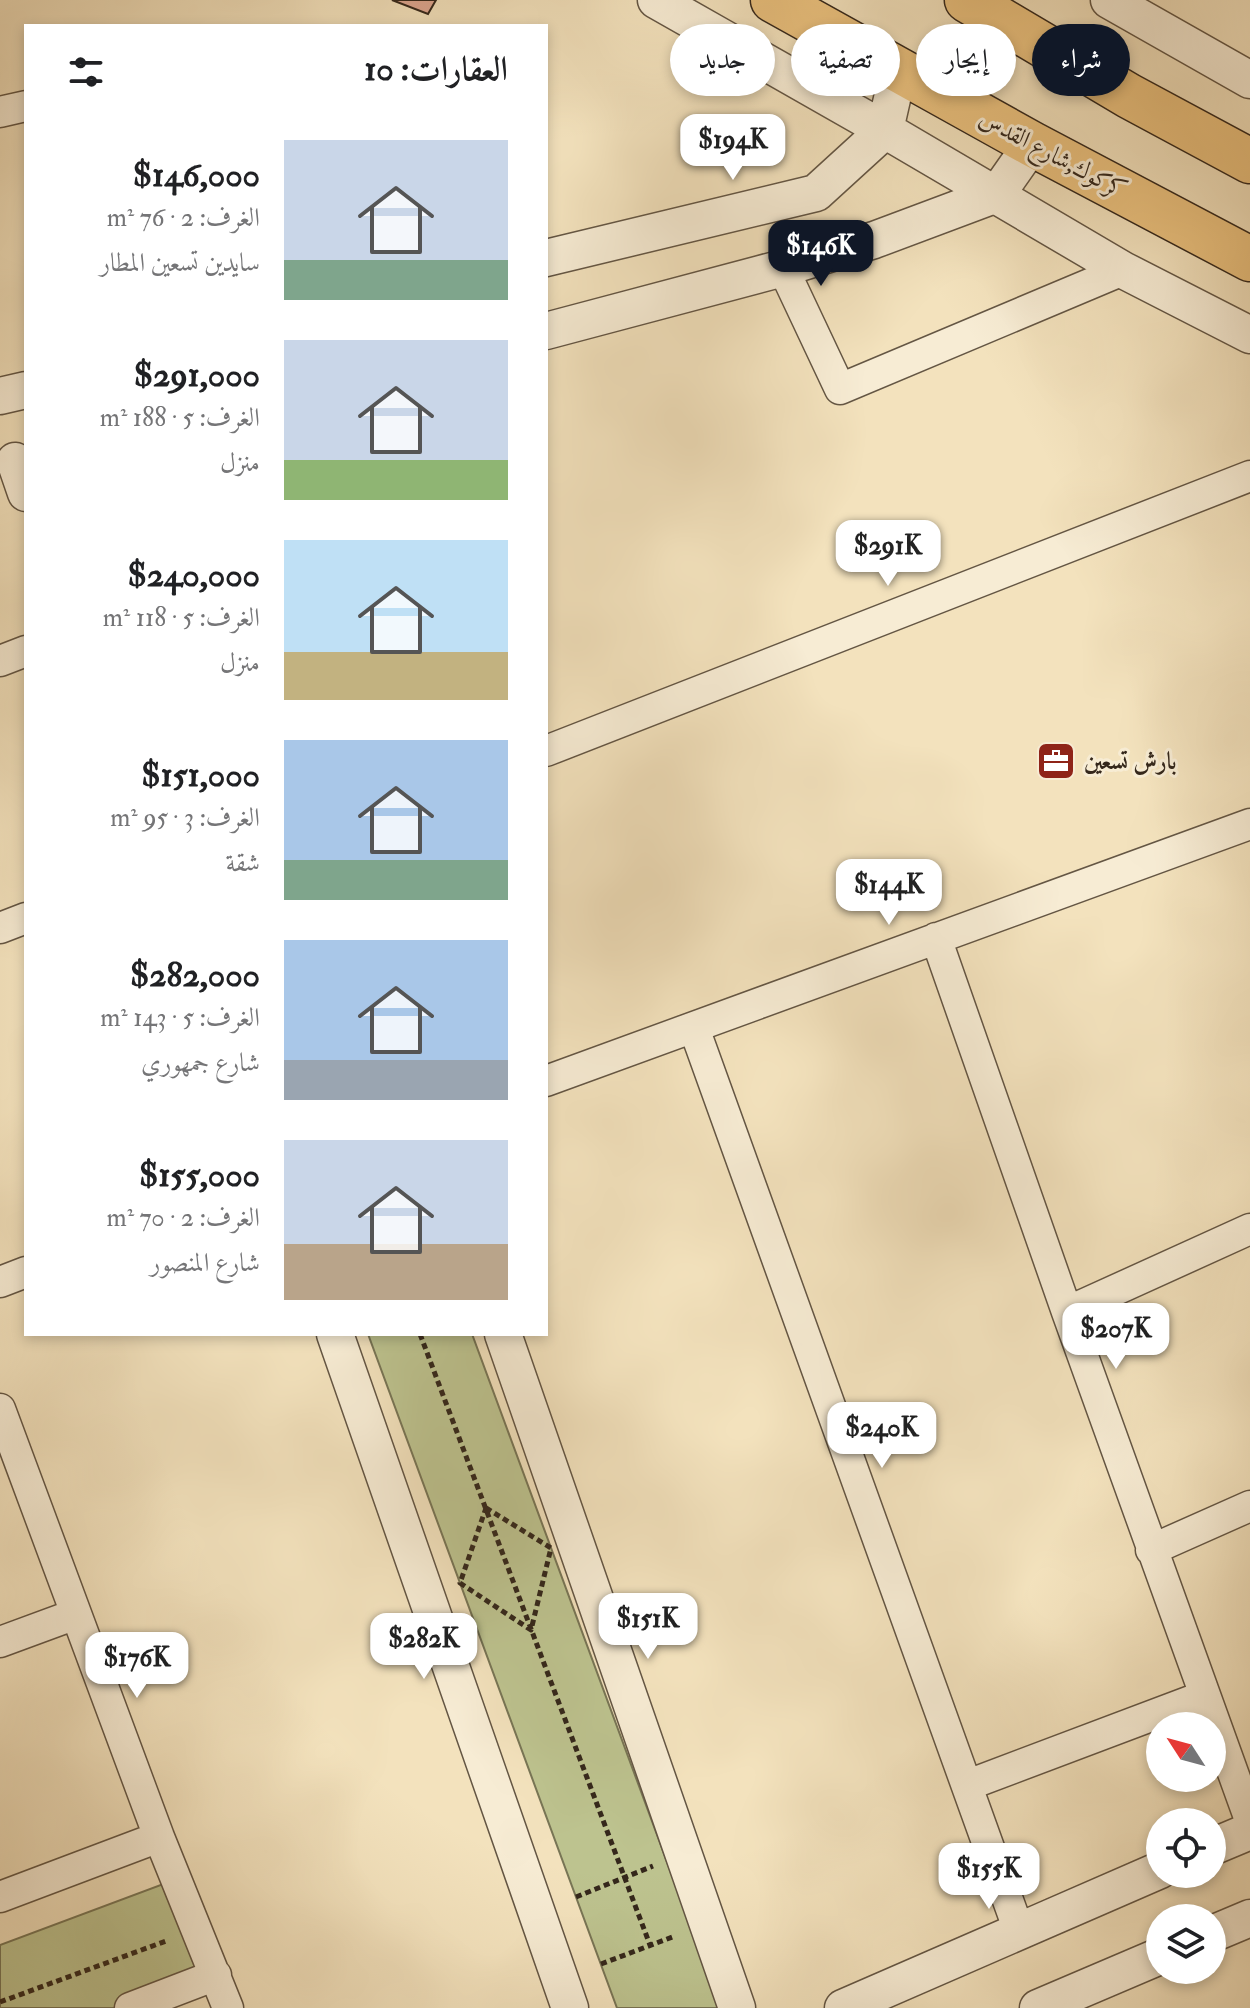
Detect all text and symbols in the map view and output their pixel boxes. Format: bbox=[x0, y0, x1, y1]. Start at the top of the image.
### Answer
chip: جديد bbox=[670, 24, 775, 96]
chip: تصفية bbox=[791, 24, 900, 96]
chip: إيجار bbox=[916, 24, 1016, 96]
chip: شراء bbox=[1032, 24, 1130, 96]
text: العقارات: 10 bbox=[364, 48, 508, 91]
icon: filters bbox=[64, 50, 108, 94]
street label: كركوك,شارع القدس bbox=[972, 103, 1132, 210]
pin: $194K bbox=[677, 114, 789, 182]
text: $194K bbox=[698, 124, 768, 156]
text: $146,000 bbox=[133, 154, 260, 197]
icon: home bbox=[348, 172, 444, 268]
text: الغرف: 2 · 76 m² bbox=[107, 202, 260, 234]
pin: $146K bbox=[765, 220, 877, 288]
text: $146K bbox=[786, 230, 856, 262]
text: سايدين تسعين المطار bbox=[100, 247, 260, 279]
text: $291,000 bbox=[134, 354, 260, 397]
icon: home bbox=[348, 372, 444, 468]
text: الغرف: 5 · 188 m² bbox=[100, 402, 260, 434]
text: منزل bbox=[220, 447, 260, 479]
pin: $291K bbox=[832, 520, 944, 588]
text: $291K bbox=[854, 530, 922, 562]
text: $240,000 bbox=[127, 554, 260, 597]
icon: home bbox=[348, 572, 444, 668]
text: الغرف: 5 · 118 m² bbox=[103, 602, 260, 634]
text: منزل bbox=[220, 647, 260, 679]
office icon: بارش تسعين bbox=[1035, 740, 1077, 782]
place label: بارش تسعين bbox=[1084, 746, 1177, 777]
text: $151,000 bbox=[141, 754, 260, 797]
icon: home bbox=[348, 772, 444, 868]
text: الغرف: 3 · 95 m² bbox=[110, 802, 260, 834]
text: شقة bbox=[226, 847, 260, 879]
pin: $144K bbox=[833, 859, 945, 927]
text: $144K bbox=[854, 869, 924, 901]
text: $282,000 bbox=[130, 954, 260, 997]
icon: home bbox=[348, 972, 444, 1068]
text: الغرف: 5 · 143 m² bbox=[100, 1002, 260, 1034]
text: شارع جمهوري bbox=[141, 1047, 260, 1079]
text: $155,000 bbox=[139, 1154, 260, 1197]
icon: home bbox=[348, 1172, 444, 1268]
text: الغرف: 2 · 70 m² bbox=[107, 1202, 260, 1234]
text: شارع المنصور bbox=[150, 1247, 260, 1279]
pin: $207K bbox=[1060, 1303, 1172, 1371]
text: $207K bbox=[1080, 1313, 1152, 1345]
pin: $240K bbox=[826, 1402, 938, 1470]
text: $240K bbox=[845, 1412, 919, 1444]
pin: $151K bbox=[592, 1593, 704, 1661]
text: $151K bbox=[617, 1603, 679, 1635]
pin: $282K bbox=[368, 1613, 480, 1681]
text: $282K bbox=[388, 1623, 460, 1655]
pin: $176K bbox=[81, 1632, 193, 1700]
text: $176K bbox=[103, 1642, 171, 1674]
north arrow bbox=[1146, 1712, 1226, 1792]
map controls bbox=[1146, 1712, 1226, 1984]
button: locate bbox=[1146, 1808, 1226, 1888]
pin: $155K bbox=[933, 1843, 1045, 1911]
text: $155K bbox=[957, 1853, 1021, 1885]
button: layers bbox=[1146, 1904, 1226, 1984]

